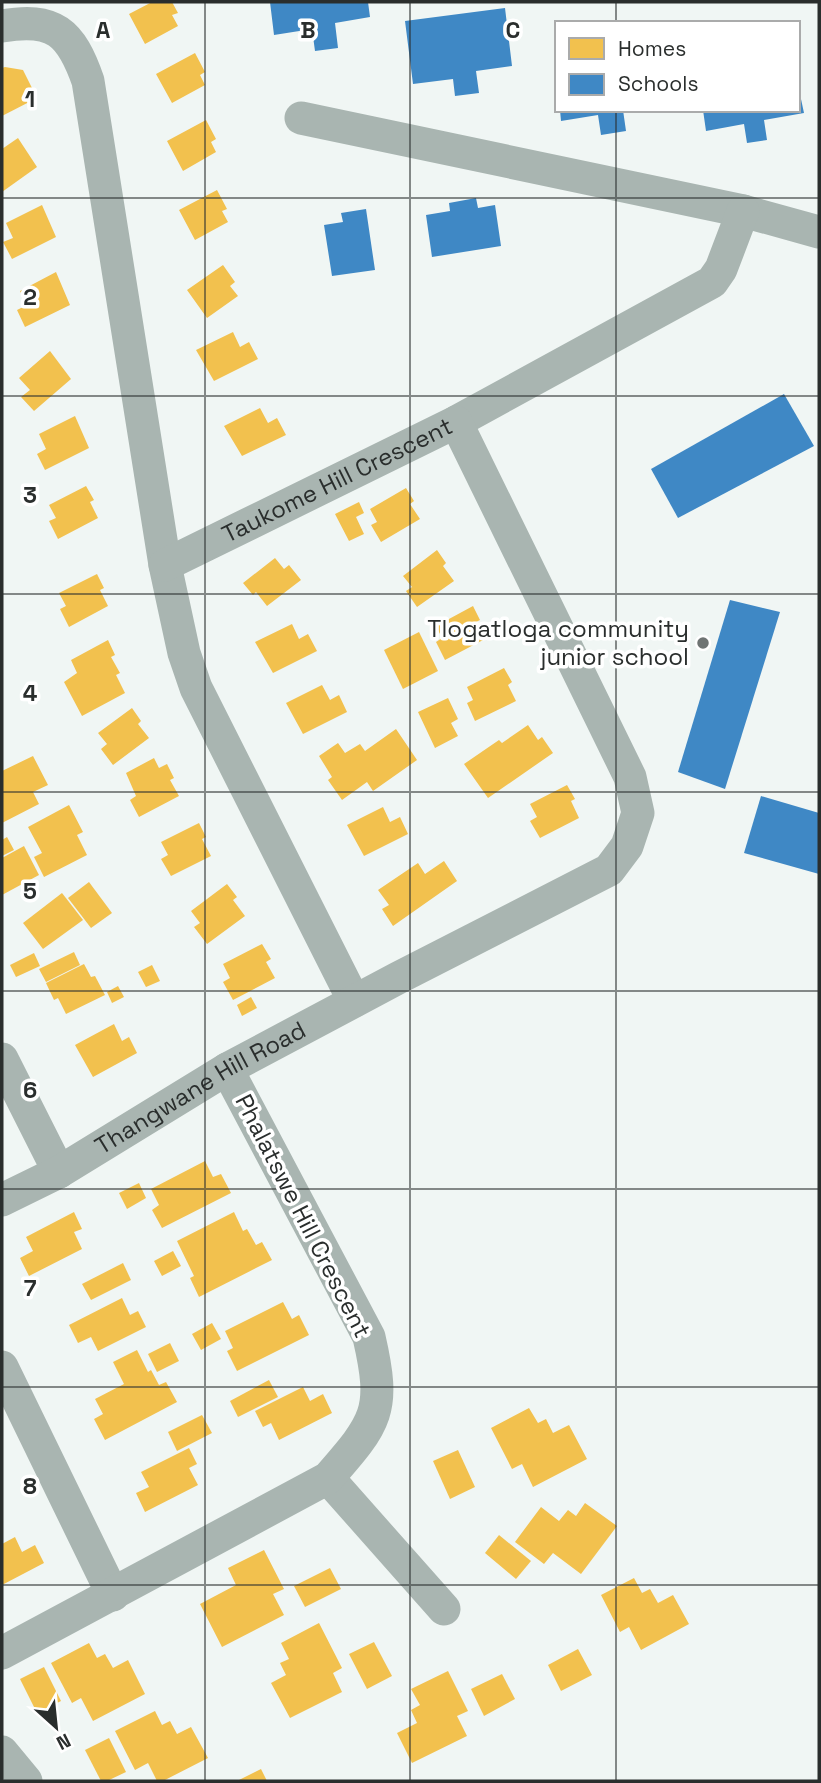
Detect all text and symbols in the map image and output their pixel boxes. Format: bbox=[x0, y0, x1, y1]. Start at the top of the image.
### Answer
text: A bbox=[96, 15, 111, 45]
text: B bbox=[300, 15, 316, 45]
text: C bbox=[506, 15, 520, 45]
legend bbox=[555, 21, 800, 112]
text: Homes bbox=[618, 35, 686, 62]
text: Schools bbox=[618, 70, 698, 97]
text: 1 bbox=[25, 84, 35, 114]
text: 2 bbox=[23, 282, 37, 312]
street label: Taukome Hill Crescent bbox=[217, 410, 457, 550]
text: 3 bbox=[23, 480, 37, 510]
place label: Tlogatloga community junior school bbox=[427, 613, 689, 672]
marker: Tlogatloga community junior school bbox=[695, 635, 711, 651]
text: 4 bbox=[23, 678, 38, 708]
text: 5 bbox=[23, 876, 37, 906]
street label: Thangwane Hill Road bbox=[89, 1014, 311, 1161]
text: 6 bbox=[23, 1075, 37, 1105]
street label: Phalatswe Hill Crescent bbox=[229, 1089, 378, 1343]
text: 7 bbox=[24, 1273, 37, 1303]
text: 8 bbox=[23, 1471, 37, 1501]
north arrow bbox=[21, 1692, 91, 1762]
text: N bbox=[52, 1728, 75, 1756]

